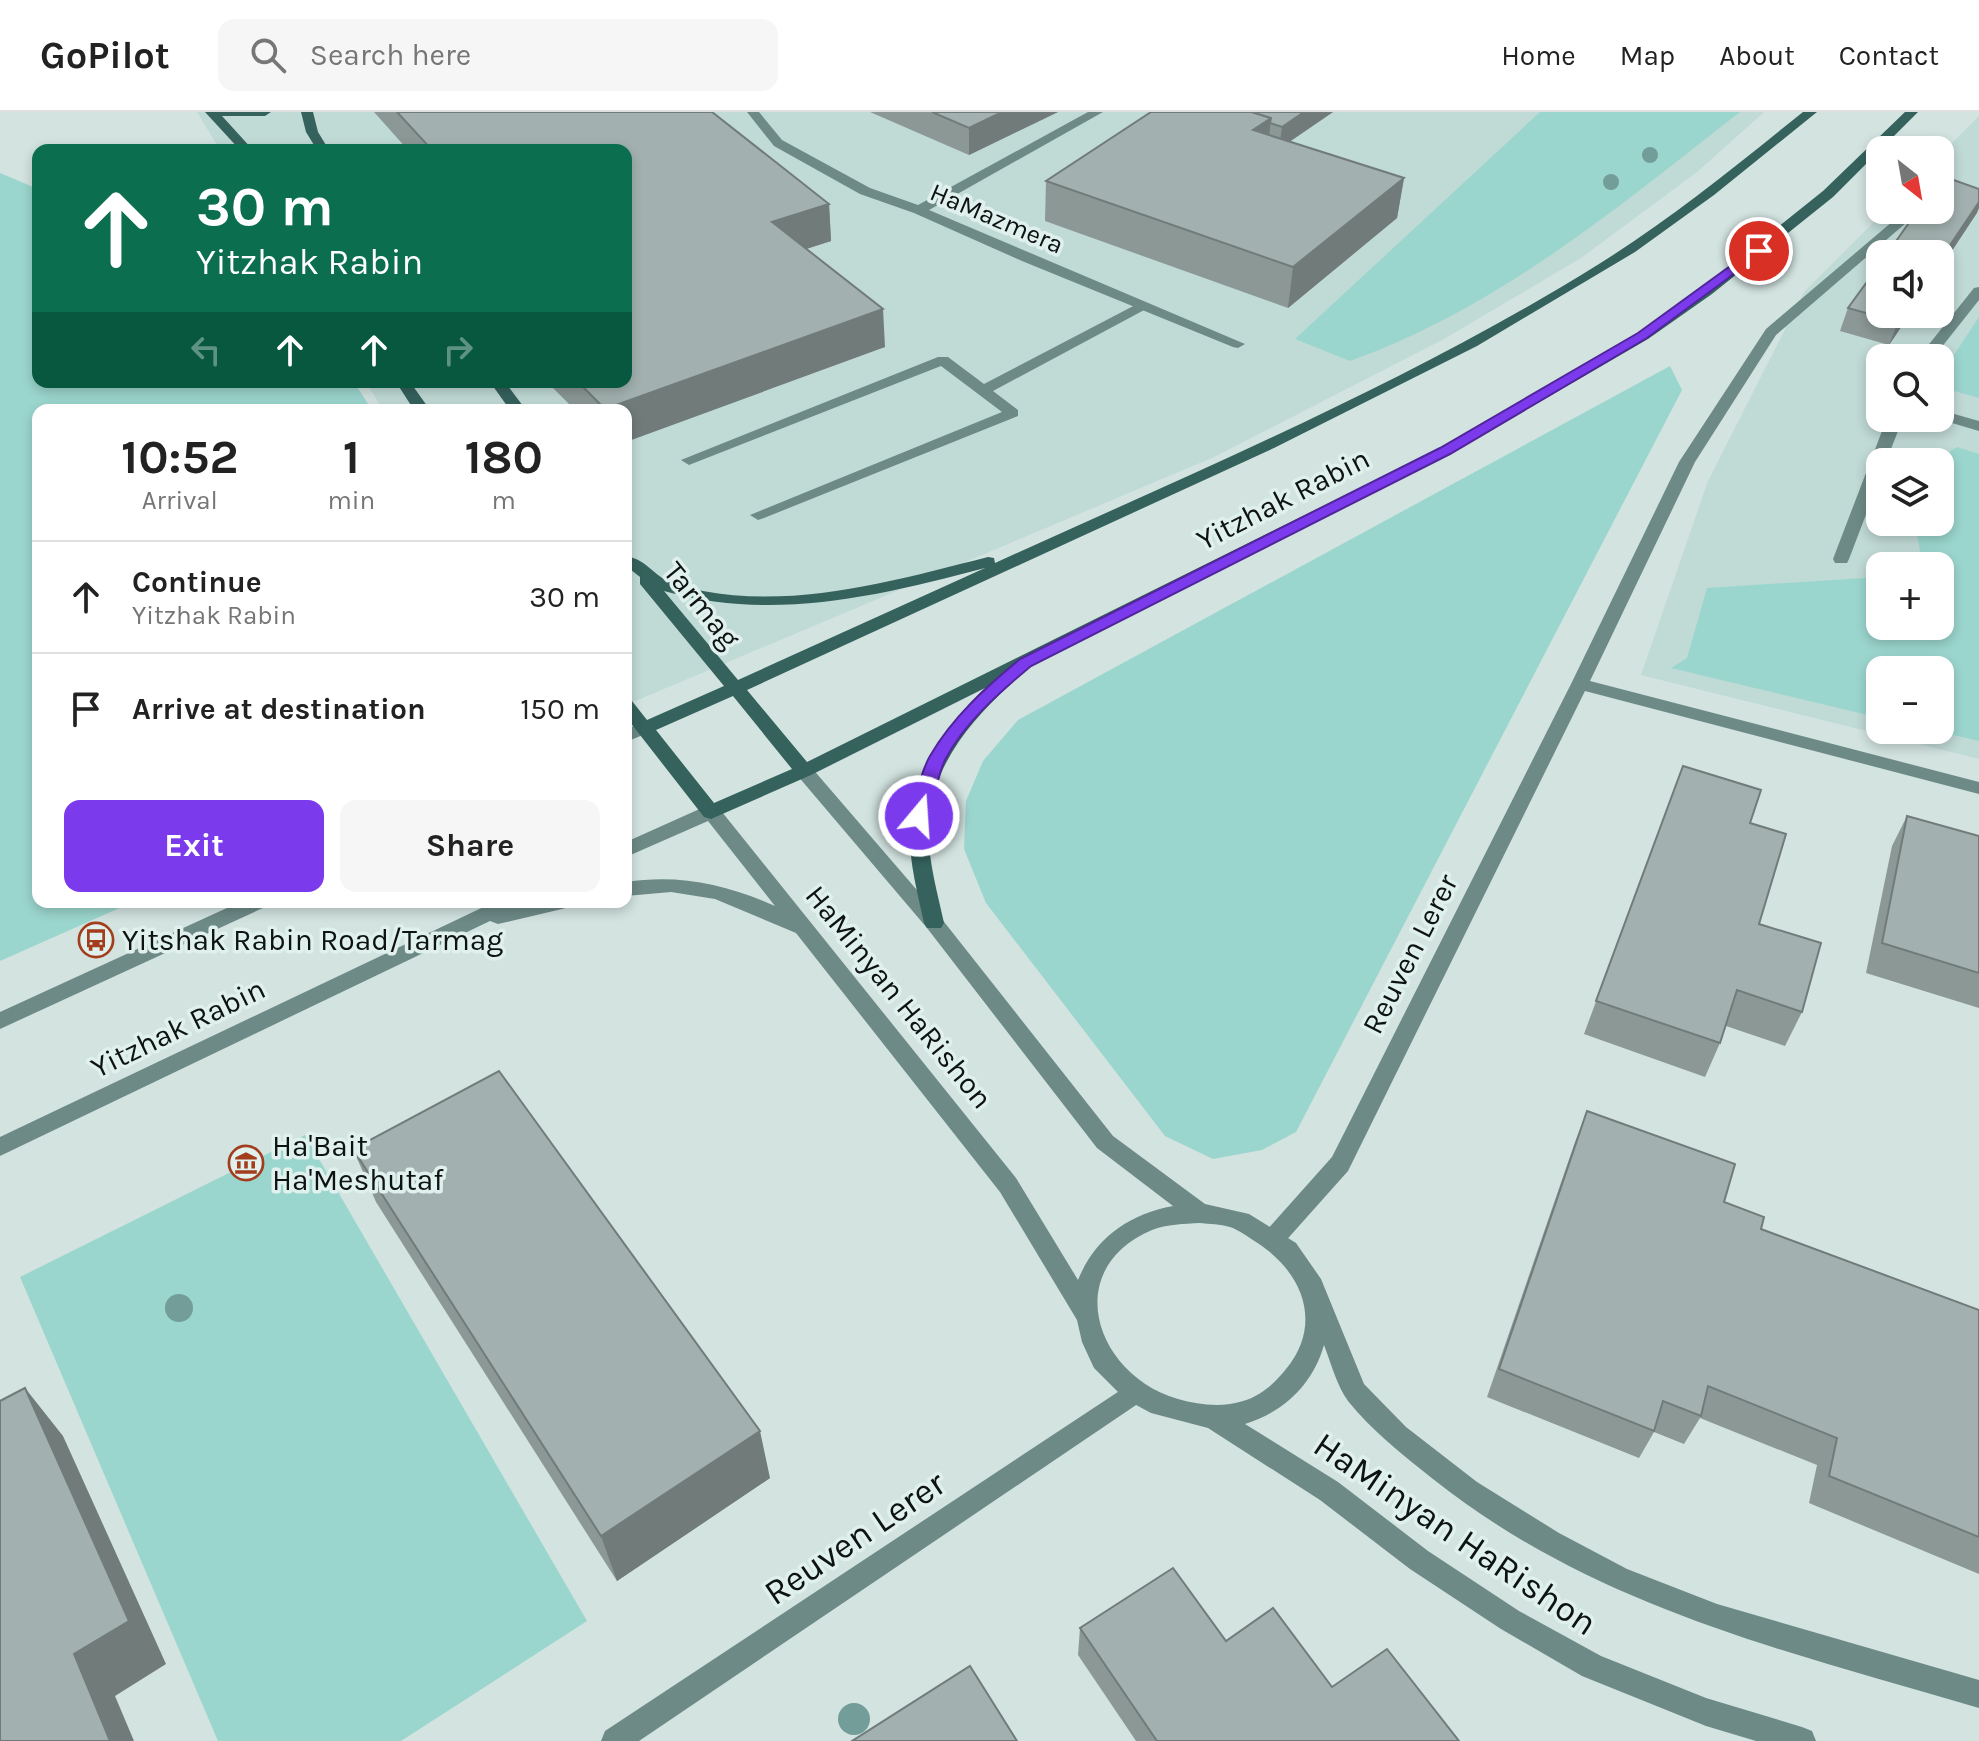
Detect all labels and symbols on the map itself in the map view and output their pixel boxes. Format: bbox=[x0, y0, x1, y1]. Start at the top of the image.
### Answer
north arrow bbox=[1866, 136, 1954, 224]
street label: HaMazmera bbox=[926, 176, 1068, 260]
pin bbox=[1725, 217, 1793, 285]
street label: Yitzhak Rabin bbox=[1191, 440, 1375, 558]
street label: Tarmag bbox=[656, 554, 748, 656]
position arrow bbox=[877, 774, 961, 858]
street label: Reuven Lerer bbox=[1354, 868, 1466, 1040]
street label: HaMinyan HaRishon bbox=[798, 878, 1000, 1116]
bus stop icon: Yitshak Rabin Road/Tarmag bbox=[77, 921, 115, 959]
place label: Yitshak Rabin Road/Tarmag bbox=[122, 922, 503, 958]
street label: Yitzhak Rabin bbox=[85, 970, 271, 1086]
place label: Ha'Bait Ha'Meshutaf bbox=[272, 1128, 444, 1198]
museum icon: Ha'Bait Ha'Meshutaf bbox=[227, 1144, 265, 1182]
street label: HaMinyan HaRishon bbox=[1306, 1423, 1605, 1644]
street label: Reuven Lerer bbox=[756, 1461, 954, 1614]

